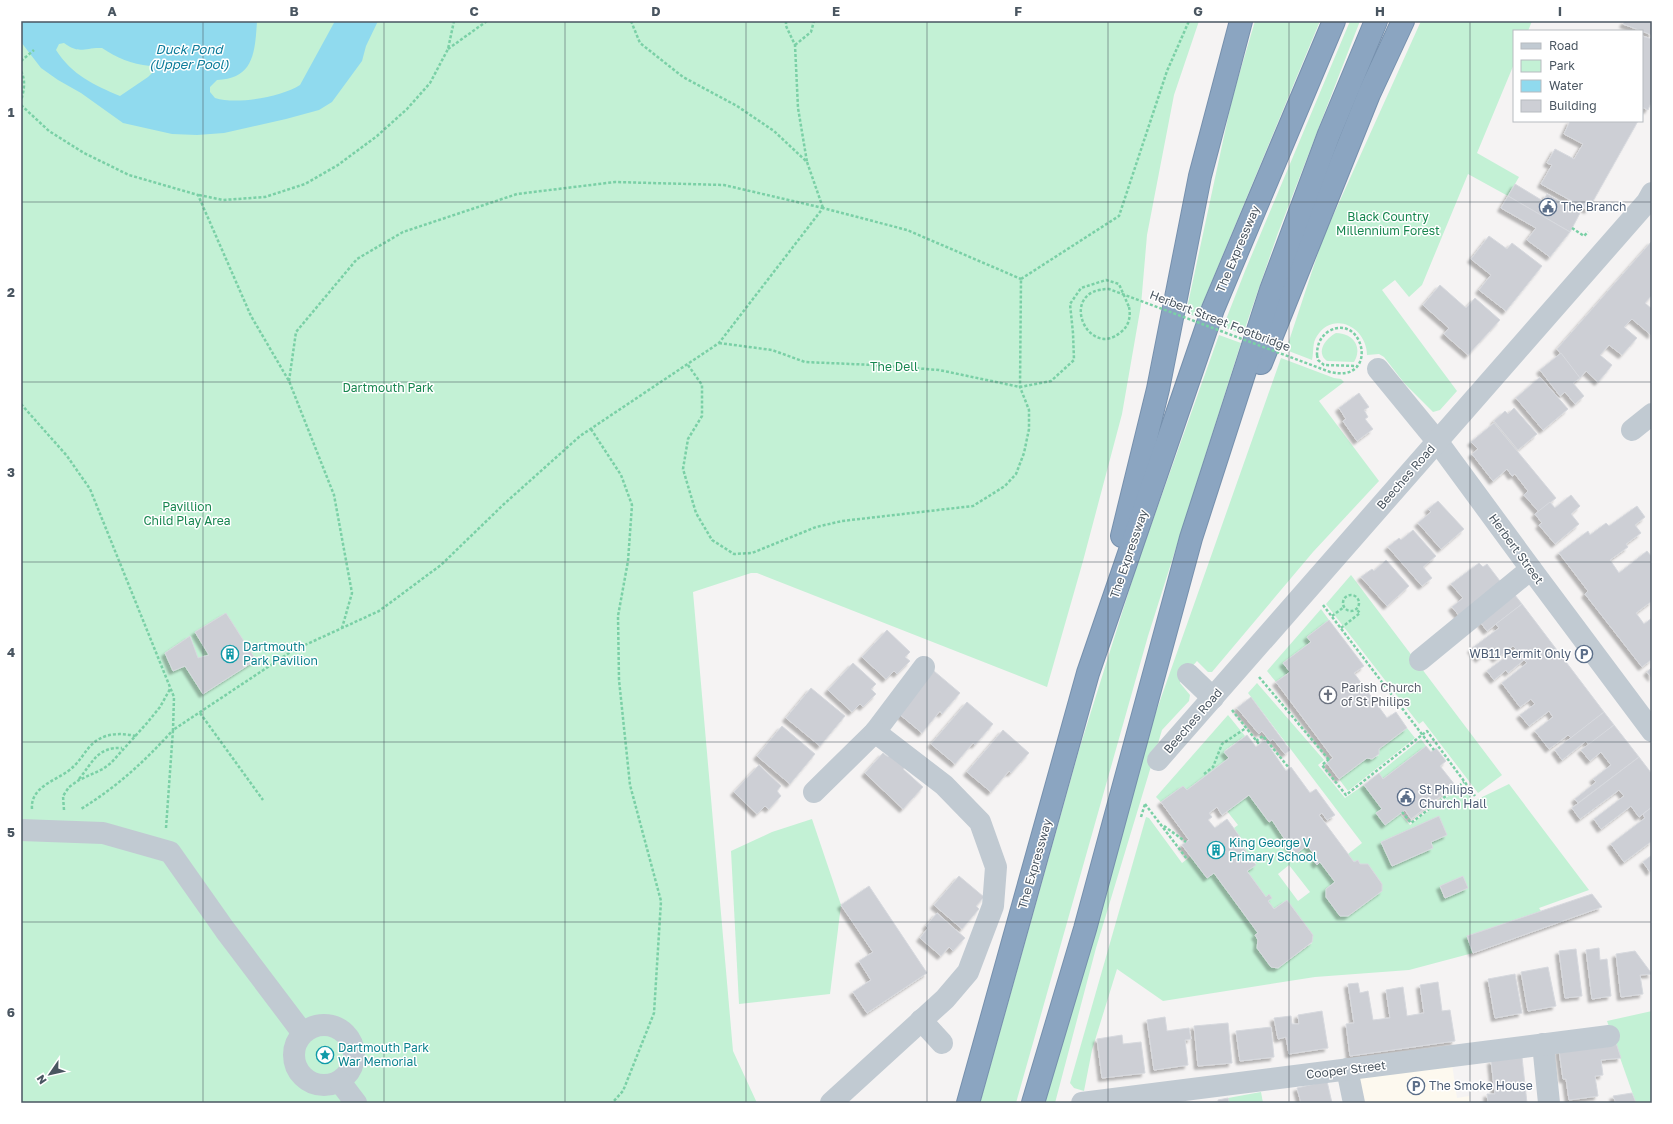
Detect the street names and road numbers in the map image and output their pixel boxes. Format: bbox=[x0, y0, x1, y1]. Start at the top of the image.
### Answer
street label: The Expressway bbox=[1212, 203, 1263, 295]
street label: Herbert Street Footbridge bbox=[1148, 287, 1293, 354]
street label: Beeches Road bbox=[1373, 441, 1438, 512]
street label: The Expressway bbox=[1106, 507, 1151, 600]
street label: Herbert Street bbox=[1486, 511, 1547, 587]
street label: Beeches Road bbox=[1160, 685, 1225, 756]
street label: The Expressway bbox=[1014, 817, 1055, 911]
street label: Cooper Street bbox=[1305, 1057, 1387, 1082]

